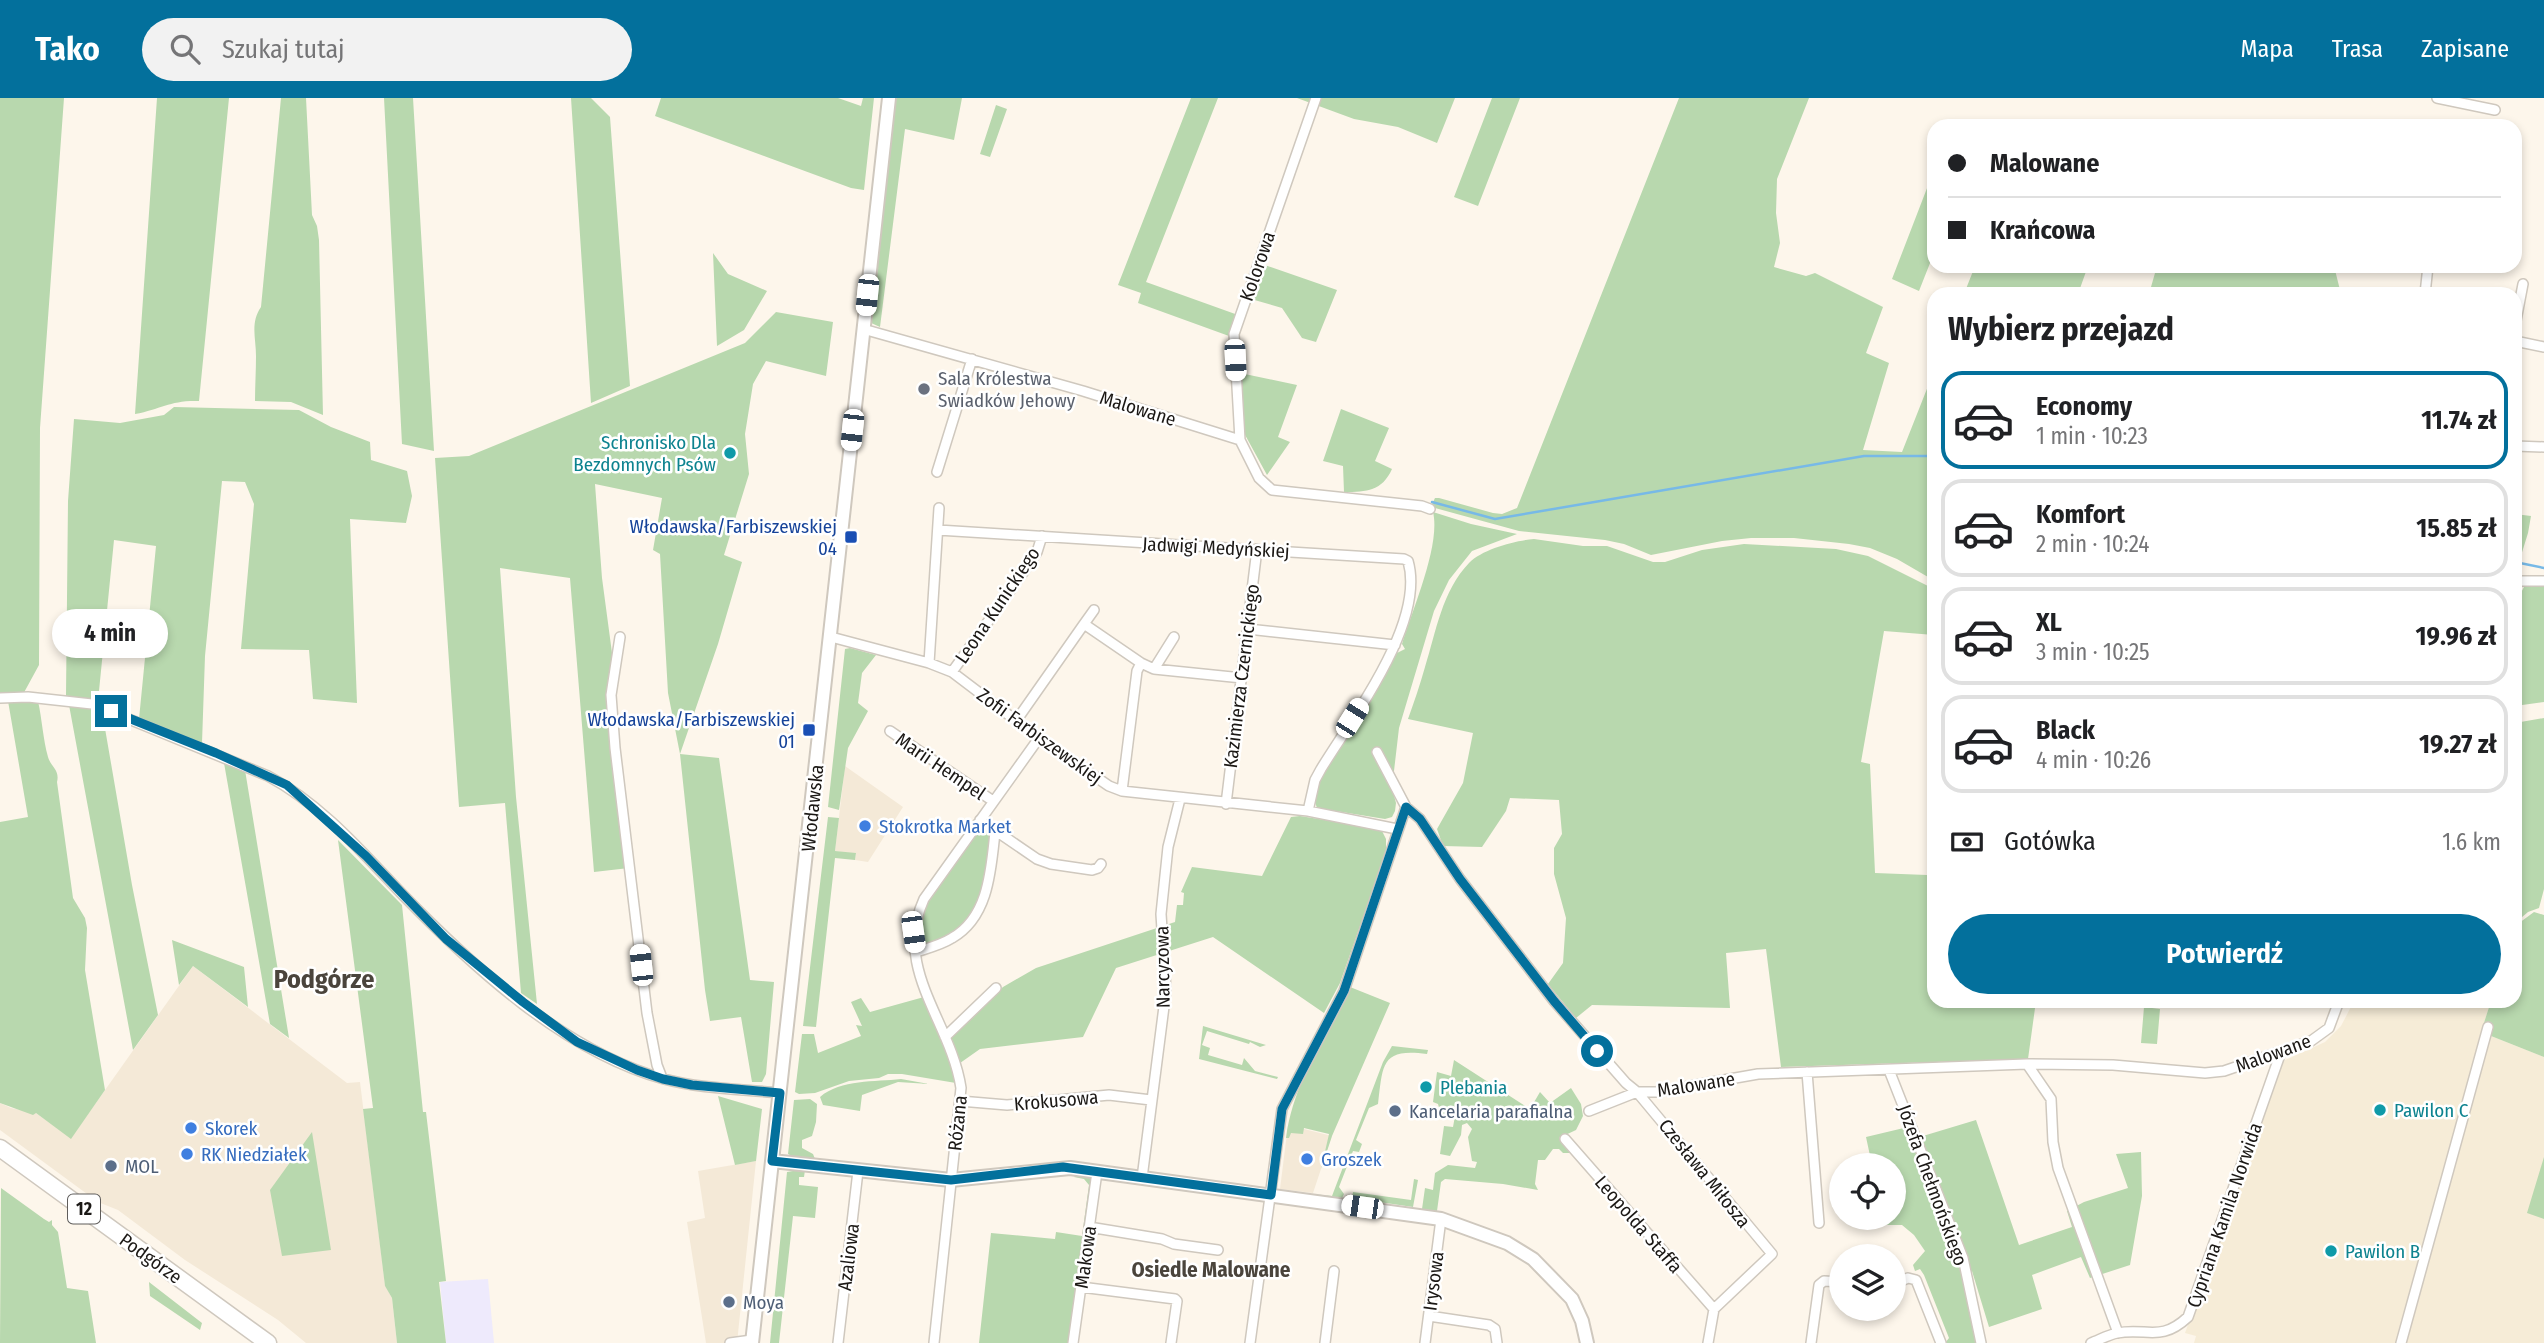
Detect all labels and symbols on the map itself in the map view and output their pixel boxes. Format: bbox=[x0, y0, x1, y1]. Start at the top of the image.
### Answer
street label: Kolorowa bbox=[1235, 228, 1280, 304]
car bbox=[855, 273, 880, 317]
car bbox=[1224, 338, 1247, 382]
place label: Sala Królestwa Swiadków Jehowy bbox=[938, 367, 1076, 412]
marker: Sala Królestwa Swiadków Jehowy bbox=[916, 381, 932, 397]
street label: Malowane bbox=[1097, 386, 1179, 431]
car bbox=[840, 408, 865, 452]
place label: Schronisko Dla Bezdomnych Psów bbox=[573, 431, 717, 476]
marker: Schronisko Dla Bezdomnych Psów bbox=[722, 445, 738, 461]
place label: Włodawska/Farbiszewskiej 04 bbox=[629, 515, 837, 560]
marker: Włodawska/Farbiszewskiej 04 bbox=[843, 529, 859, 545]
street label: Jadwigi Medyńskiej bbox=[1142, 532, 1290, 563]
street label: Leona Kunickiego bbox=[950, 543, 1045, 668]
street label: Kazimierza Czernickiego bbox=[1219, 583, 1264, 769]
callout: 4 min bbox=[53, 610, 169, 658]
street label: Zofii Farbiszewskiej bbox=[973, 683, 1107, 789]
route end bbox=[95, 695, 127, 727]
car bbox=[1332, 695, 1373, 741]
place label: Włodawska/Farbiszewskiej 01 bbox=[587, 708, 795, 753]
marker: Włodawska/Farbiszewskiej 01 bbox=[801, 722, 817, 738]
street label: Marii Hempel bbox=[891, 728, 990, 805]
street label: Włodawska bbox=[796, 763, 829, 853]
place label: Stokrotka Market bbox=[879, 815, 1012, 838]
marker: Stokrotka Market bbox=[857, 818, 873, 834]
car bbox=[900, 910, 927, 954]
street label: Narcyzowa bbox=[1150, 926, 1175, 1008]
car bbox=[629, 943, 654, 987]
district label: Podgórze bbox=[274, 964, 374, 995]
street label: Malowane bbox=[2232, 1029, 2314, 1078]
route start bbox=[1581, 1035, 1613, 1067]
street label: Malowane bbox=[1656, 1067, 1737, 1102]
place label: Plebania bbox=[1440, 1076, 1507, 1099]
marker: Plebania bbox=[1418, 1079, 1434, 1095]
street label: Krokusowa bbox=[1013, 1085, 1099, 1116]
street label: Różana bbox=[943, 1094, 972, 1152]
place label: Pawilon C bbox=[2394, 1099, 2469, 1122]
place label: Kancelaria parafialna bbox=[1409, 1100, 1573, 1123]
street label: Józefa Chełmońskiego bbox=[1893, 1101, 1972, 1269]
marker: Pawilon C bbox=[2372, 1102, 2388, 1118]
marker: Kancelaria parafialna bbox=[1387, 1103, 1403, 1119]
street label: Czesława Miłosza bbox=[1654, 1114, 1755, 1232]
place label: Skorek bbox=[205, 1117, 258, 1140]
marker: Skorek bbox=[183, 1120, 199, 1136]
street label: Cypriana Kamila Norwida bbox=[2182, 1120, 2267, 1311]
place label: RK Niedziałek bbox=[201, 1143, 307, 1166]
marker: RK Niedziałek bbox=[179, 1146, 195, 1162]
place label: Groszek bbox=[1321, 1148, 1382, 1171]
marker: Groszek bbox=[1299, 1151, 1315, 1167]
place label: MOL bbox=[125, 1155, 159, 1178]
marker: MOL bbox=[103, 1158, 119, 1174]
street label: Leopolda Staffa bbox=[1590, 1171, 1687, 1278]
road number: 12 bbox=[68, 1194, 100, 1224]
car bbox=[1340, 1194, 1385, 1220]
street label: Azaliowa bbox=[833, 1222, 864, 1292]
street label: Makowa bbox=[1070, 1224, 1101, 1290]
street label: Podgórze bbox=[115, 1228, 186, 1289]
place label: Pawilon B bbox=[2345, 1240, 2420, 1263]
marker: Pawilon B bbox=[2323, 1243, 2339, 1259]
street label: Irysowa bbox=[1418, 1250, 1449, 1312]
district label: Osiedle Malowane bbox=[1132, 1257, 1291, 1283]
place label: Moya bbox=[743, 1291, 784, 1314]
marker: Moya bbox=[721, 1294, 737, 1310]

